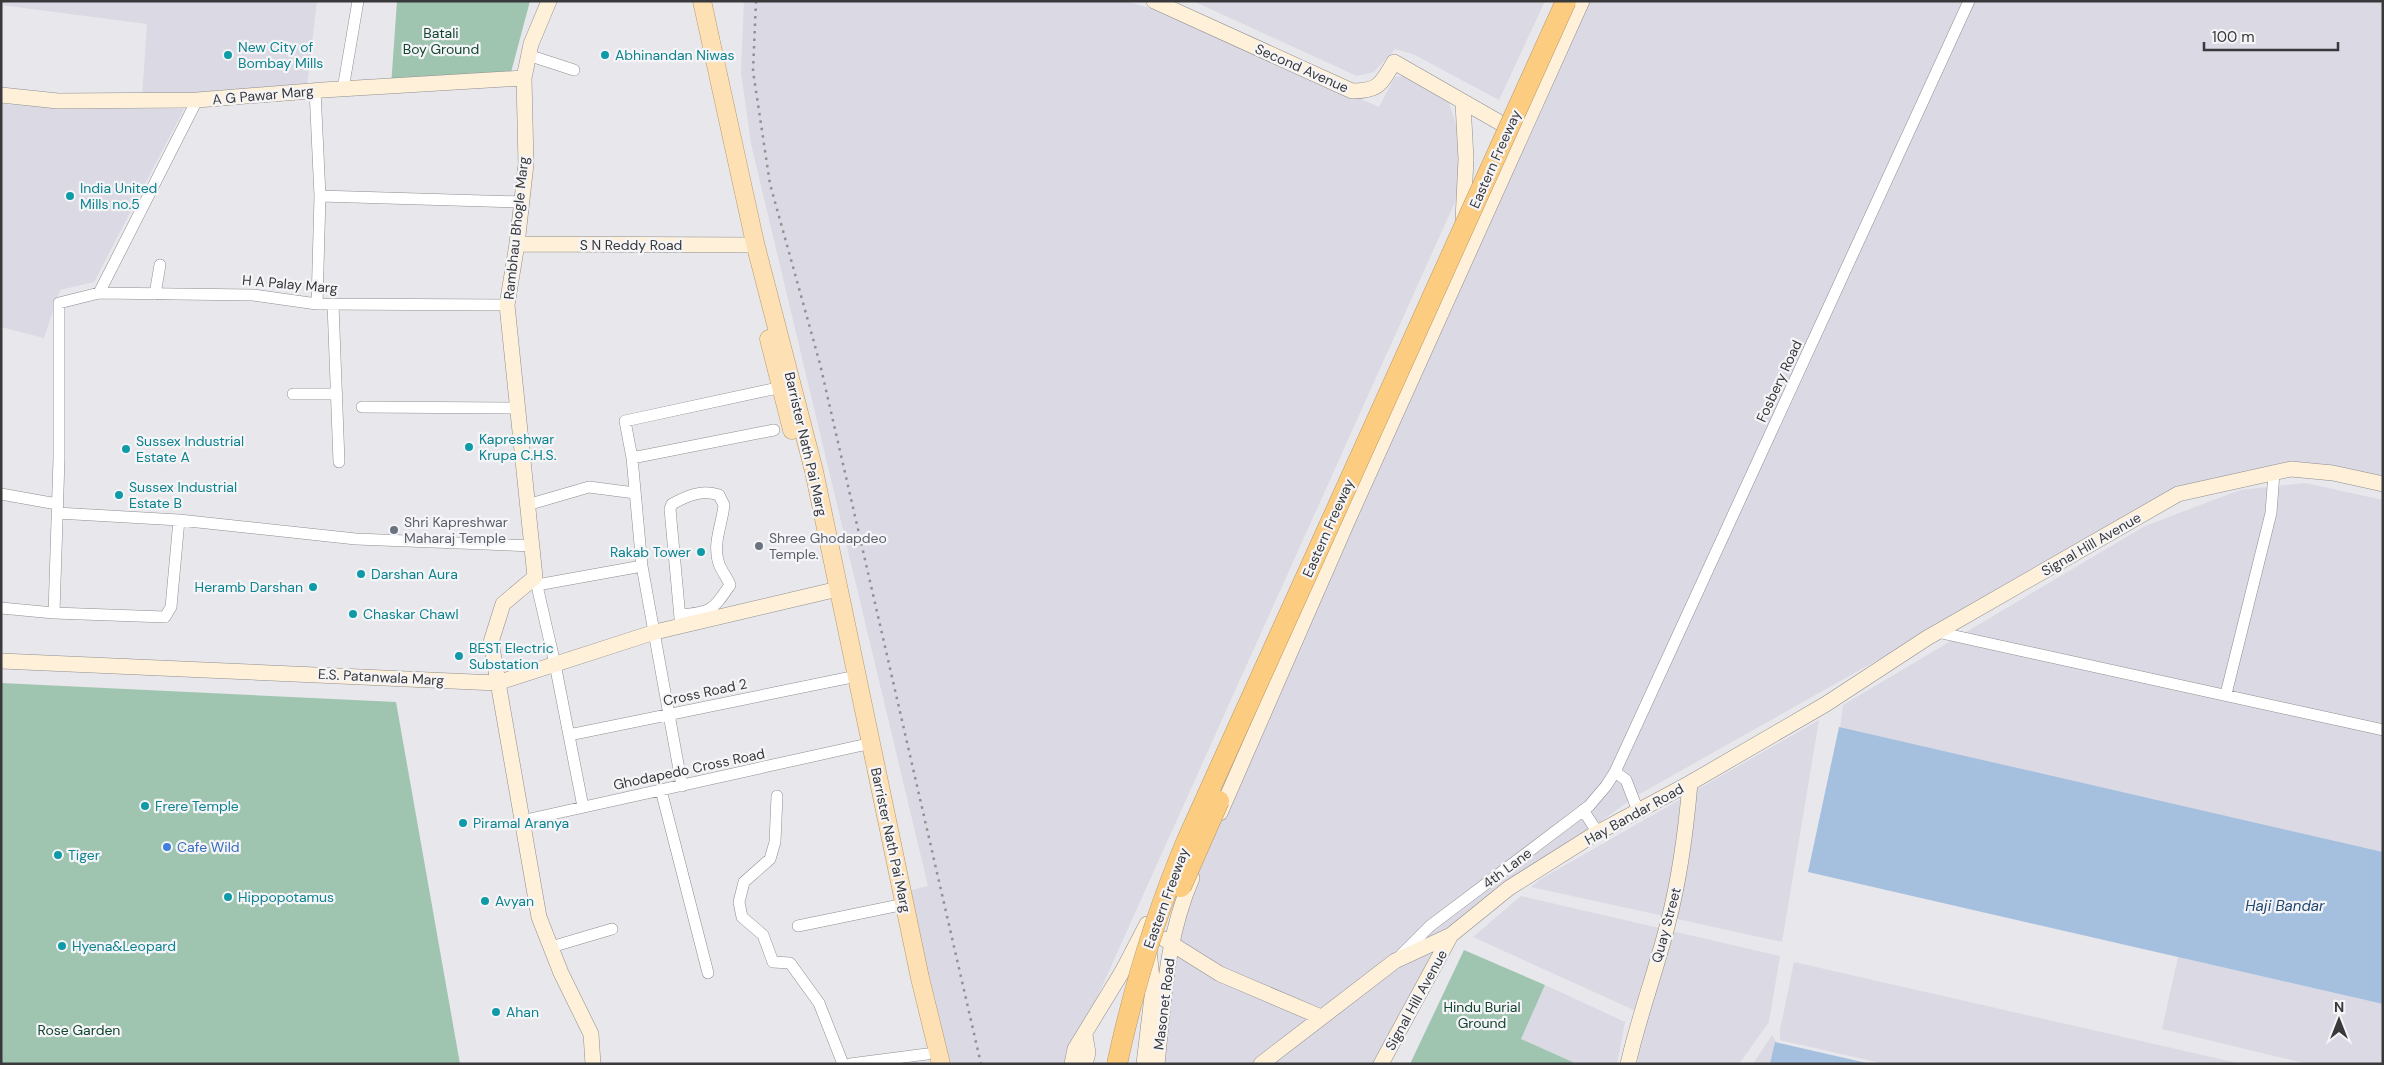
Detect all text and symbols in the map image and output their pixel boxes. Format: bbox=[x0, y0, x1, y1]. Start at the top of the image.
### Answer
scale bar bbox=[2204, 20, 2338, 52]
park label: Batali Boy Ground bbox=[403, 24, 479, 58]
text: 100 m bbox=[2212, 27, 2255, 47]
place label: New City of Bombay Mills bbox=[238, 38, 323, 72]
street label: Second Avenue bbox=[1252, 39, 1352, 97]
place label: Abhinandan Niwas bbox=[615, 46, 734, 64]
marker: New City of Bombay Mills bbox=[222, 49, 234, 61]
marker: Abhinandan Niwas bbox=[599, 49, 611, 61]
street label: A G Pawar Marg bbox=[212, 82, 315, 108]
street label: Eastern Freeway bbox=[1465, 107, 1525, 211]
street label: Rambhau Bhogle Marg bbox=[500, 155, 532, 300]
place label: India United Mills no.5 bbox=[80, 179, 157, 213]
marker: India United Mills no.5 bbox=[64, 190, 76, 202]
street label: S N Reddy Road bbox=[580, 236, 682, 254]
street label: H A Palay Marg bbox=[241, 271, 339, 297]
street label: Fosbery Road bbox=[1752, 337, 1806, 425]
street label: Barrister Nath Pai Marg bbox=[781, 370, 831, 518]
place label: Kapreshwar Krupa C.H.S. bbox=[479, 430, 557, 464]
place label: Sussex Industrial Estate A bbox=[136, 432, 244, 466]
marker: Kapreshwar Krupa C.H.S. bbox=[463, 441, 475, 453]
marker: Sussex Industrial Estate A bbox=[120, 443, 132, 455]
street label: Eastern Freeway bbox=[1298, 476, 1358, 580]
place label: Sussex Industrial Estate B bbox=[129, 478, 237, 512]
marker: Sussex Industrial Estate B bbox=[113, 489, 125, 501]
street label: Signal Hill Avenue bbox=[2038, 508, 2144, 580]
place label: Shri Kapreshwar Maharaj Temple bbox=[404, 513, 508, 547]
marker: Shri Kapreshwar Maharaj Temple bbox=[388, 524, 400, 536]
place label: Shree Ghodapdeo Temple. bbox=[769, 529, 887, 563]
marker: Shree Ghodapdeo Temple. bbox=[753, 540, 765, 552]
place label: Rakab Tower bbox=[610, 543, 691, 561]
marker: Rakab Tower bbox=[695, 546, 707, 558]
place label: Darshan Aura bbox=[371, 565, 458, 583]
marker: Darshan Aura bbox=[355, 568, 367, 580]
place label: Heramb Darshan bbox=[195, 578, 303, 596]
marker: Heramb Darshan bbox=[307, 581, 319, 593]
place label: Chaskar Chawl bbox=[363, 605, 459, 623]
marker: Chaskar Chawl bbox=[347, 608, 359, 620]
place label: BEST Electric Substation bbox=[469, 639, 554, 673]
marker: BEST Electric Substation bbox=[453, 650, 465, 662]
street label: E.S. Patanwala Marg bbox=[317, 665, 445, 689]
street label: Cross Road 2 bbox=[661, 674, 749, 710]
street label: Ghodapedo Cross Road bbox=[612, 744, 766, 794]
street label: Barrister Nath Pai Marg bbox=[867, 766, 915, 914]
street label: Hay Bandar Road bbox=[1581, 779, 1687, 849]
place label: Frere Temple bbox=[155, 797, 239, 815]
marker: Frere Temple bbox=[139, 800, 151, 812]
place label: Piramal Aranya bbox=[473, 814, 569, 832]
marker: Piramal Aranya bbox=[457, 817, 469, 829]
place label: Cafe Wild bbox=[177, 838, 240, 856]
marker: Cafe Wild bbox=[161, 841, 173, 853]
street label: 4th Lane bbox=[1479, 844, 1535, 892]
street label: Eastern Freeway bbox=[1139, 845, 1193, 951]
place label: Tiger bbox=[68, 846, 100, 864]
marker: Tiger bbox=[52, 849, 64, 861]
street label: Quay Street bbox=[1647, 885, 1685, 965]
place label: Hippopotamus bbox=[238, 888, 334, 906]
marker: Hippopotamus bbox=[222, 891, 234, 903]
place label: Avyan bbox=[495, 892, 534, 910]
marker: Avyan bbox=[479, 895, 491, 907]
water label: Haji Bandar bbox=[2245, 896, 2325, 916]
place label: Hyena&Leopard bbox=[72, 937, 176, 955]
marker: Hyena&Leopard bbox=[56, 940, 68, 952]
street label: Signal Hill Avenue bbox=[1381, 947, 1451, 1053]
street label: Masonet Road bbox=[1149, 957, 1179, 1051]
north arrow bbox=[2314, 995, 2364, 1045]
park label: Hindu Burial Ground bbox=[1443, 998, 1521, 1032]
text: N bbox=[2334, 998, 2344, 1016]
place label: Ahan bbox=[506, 1003, 539, 1021]
marker: Ahan bbox=[490, 1006, 502, 1018]
park label: Rose Garden bbox=[38, 1021, 120, 1039]

